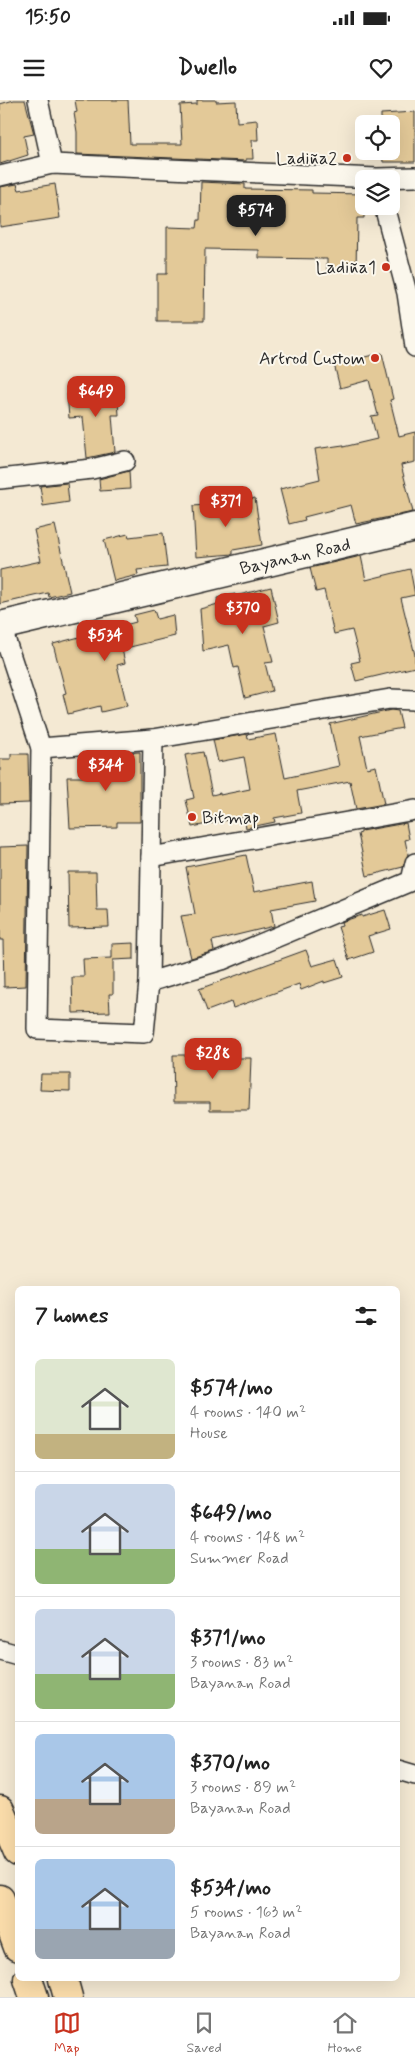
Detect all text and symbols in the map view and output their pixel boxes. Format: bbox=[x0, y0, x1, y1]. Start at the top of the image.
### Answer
text: 15:50 bbox=[25, 5, 71, 30]
icon: menu bbox=[20, 54, 48, 82]
text: Dwello bbox=[178, 54, 237, 82]
icon: heart bbox=[367, 54, 395, 82]
map controls bbox=[355, 115, 400, 215]
button: locate bbox=[355, 115, 400, 160]
place label: Ladiña2 bbox=[276, 147, 337, 171]
marker: Ladiña2 bbox=[341, 152, 353, 164]
button: layers bbox=[355, 170, 400, 215]
pin: $574 bbox=[226, 194, 286, 237]
text: $574 bbox=[238, 200, 274, 221]
place label: Ladiña1 bbox=[316, 256, 376, 280]
marker: Ladiña1 bbox=[380, 261, 392, 273]
place label: Artrod Custom bbox=[259, 347, 365, 371]
marker: Artrod Custom bbox=[369, 352, 381, 364]
pin: $649 bbox=[66, 376, 126, 418]
text: $649 bbox=[78, 381, 114, 402]
pin: $371 bbox=[196, 486, 256, 528]
text: $371 bbox=[211, 491, 241, 512]
street label: Bayanan Road bbox=[237, 533, 353, 581]
pin: $370 bbox=[213, 592, 273, 635]
text: $370 bbox=[226, 598, 260, 619]
pin: $534 bbox=[75, 620, 135, 662]
text: $534 bbox=[87, 625, 123, 646]
pin: $344 bbox=[76, 750, 136, 792]
text: $344 bbox=[88, 755, 124, 776]
place label: Bitmap bbox=[202, 806, 259, 830]
marker: Bitmap bbox=[186, 811, 198, 823]
pin: $288 bbox=[183, 1038, 243, 1080]
text: $288 bbox=[196, 1043, 230, 1064]
text: 7 homes bbox=[35, 1302, 108, 1330]
icon: filters bbox=[352, 1302, 380, 1330]
text: $574/mo bbox=[190, 1374, 273, 1402]
icon: home bbox=[75, 1379, 135, 1439]
text: 4 rooms · 140 m² bbox=[190, 1402, 306, 1423]
text: House bbox=[190, 1423, 228, 1444]
text: $649/mo bbox=[190, 1499, 272, 1527]
icon: home bbox=[75, 1504, 135, 1564]
text: 4 rooms · 148 m² bbox=[190, 1527, 305, 1548]
text: Summer Road bbox=[190, 1548, 289, 1569]
text: $371/mo bbox=[190, 1624, 265, 1652]
icon: home bbox=[75, 1629, 135, 1689]
text: 3 rooms · 83 m² bbox=[190, 1652, 293, 1673]
text: Bayanan Road bbox=[190, 1673, 291, 1694]
text: $370/mo bbox=[190, 1749, 270, 1777]
icon: home bbox=[75, 1754, 135, 1814]
text: 3 rooms · 89 m² bbox=[190, 1777, 296, 1798]
text: Bayanan Road bbox=[190, 1798, 291, 1819]
text: $534/mo bbox=[190, 1874, 271, 1902]
icon: home bbox=[75, 1879, 135, 1939]
text: 5 rooms · 163 m² bbox=[190, 1902, 302, 1923]
text: Bayanan Road bbox=[190, 1923, 291, 1944]
tab: Map bbox=[53, 2009, 81, 2057]
tab: Saved bbox=[186, 2009, 222, 2057]
tab: Home bbox=[327, 2009, 362, 2057]

